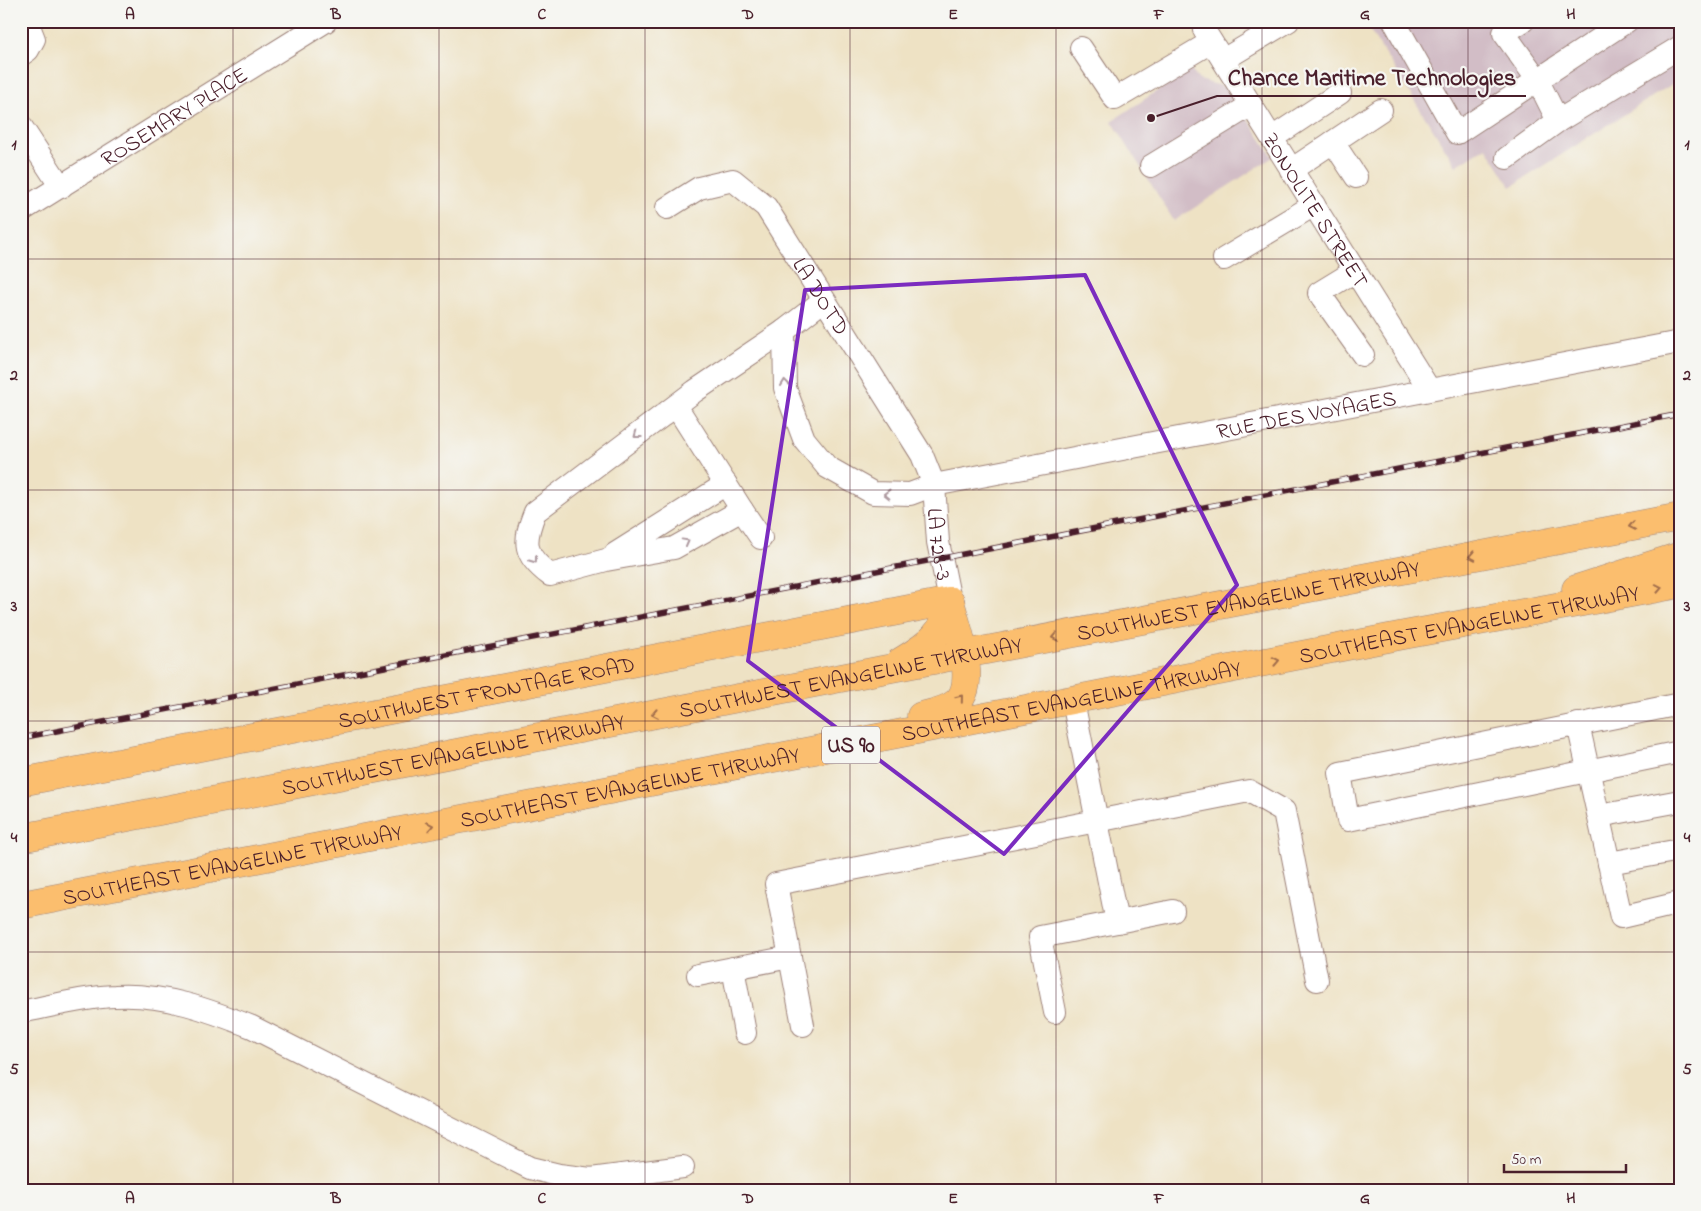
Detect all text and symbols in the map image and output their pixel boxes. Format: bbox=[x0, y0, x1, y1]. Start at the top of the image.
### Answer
text: A bbox=[125, 3, 135, 27]
text: B bbox=[330, 3, 342, 27]
text: C bbox=[538, 3, 547, 27]
text: D bbox=[741, 3, 754, 27]
text: E bbox=[948, 3, 958, 27]
text: F bbox=[1153, 3, 1165, 27]
text: G bbox=[1360, 3, 1370, 27]
text: H bbox=[1566, 3, 1576, 27]
callout: Chance Maritime Technologies bbox=[1217, 57, 1526, 96]
street label: ROSEMARY PLACE bbox=[96, 60, 255, 176]
text: Chance Maritime Technologies bbox=[1228, 62, 1516, 98]
street label: ZONOLITE STREET bbox=[1253, 127, 1375, 296]
text: 1 bbox=[11, 133, 17, 157]
text: 1 bbox=[1684, 133, 1690, 157]
street label: LA DOTD bbox=[783, 252, 856, 342]
text: 2 bbox=[9, 364, 18, 388]
text: 2 bbox=[1682, 364, 1691, 388]
one-way arrow bbox=[780, 379, 791, 387]
street label: RUE DES VOYAGES bbox=[1214, 384, 1399, 449]
one-way arrow bbox=[633, 429, 643, 438]
one-way arrow bbox=[883, 488, 891, 499]
street label: LA 728-3 bbox=[917, 507, 958, 584]
one-way arrow bbox=[1627, 520, 1636, 531]
one-way arrow bbox=[680, 538, 689, 548]
one-way arrow bbox=[1468, 550, 1477, 561]
one-way arrow bbox=[528, 554, 537, 564]
street label: SOUTHWEST EVANGELINE THRUWAY bbox=[1074, 554, 1423, 651]
street label: SOUTHEAST EVANGELINE THRUWAY bbox=[1297, 579, 1642, 674]
one-way arrow bbox=[1655, 583, 1664, 593]
text: 3 bbox=[10, 595, 18, 619]
text: 3 bbox=[1683, 595, 1691, 619]
street label: SOUTHWEST EVANGELINE THRUWAY bbox=[677, 630, 1025, 728]
one-way arrow bbox=[1050, 631, 1059, 641]
street label: SOUTHWEST FRONTAGE ROAD bbox=[336, 650, 638, 739]
street label: SOUTHEAST EVANGELINE THRUWAY bbox=[899, 654, 1244, 752]
one-way arrow bbox=[1272, 656, 1281, 666]
one-way arrow bbox=[954, 695, 962, 704]
street label: SOUTHWEST EVANGELINE THRUWAY bbox=[279, 708, 628, 806]
one-way arrow bbox=[650, 709, 659, 719]
road number: US 90 bbox=[822, 726, 880, 764]
street label: SOUTHEAST EVANGELINE THRUWAY bbox=[457, 740, 803, 838]
street label: SOUTHEAST EVANGELINE THRUWAY bbox=[60, 818, 405, 916]
one-way arrow bbox=[425, 821, 434, 832]
text: 4 bbox=[10, 826, 18, 850]
text: 4 bbox=[1683, 826, 1691, 850]
text: 5 bbox=[9, 1058, 19, 1082]
text: 5 bbox=[1682, 1058, 1692, 1082]
scale bar bbox=[1504, 1141, 1626, 1173]
text: 50 m bbox=[1511, 1149, 1542, 1171]
text: A bbox=[125, 1187, 135, 1211]
text: B bbox=[330, 1187, 342, 1211]
text: C bbox=[538, 1187, 547, 1211]
text: D bbox=[741, 1187, 754, 1211]
text: E bbox=[948, 1187, 958, 1211]
text: F bbox=[1153, 1187, 1165, 1211]
text: G bbox=[1360, 1187, 1370, 1211]
text: H bbox=[1566, 1187, 1576, 1211]

